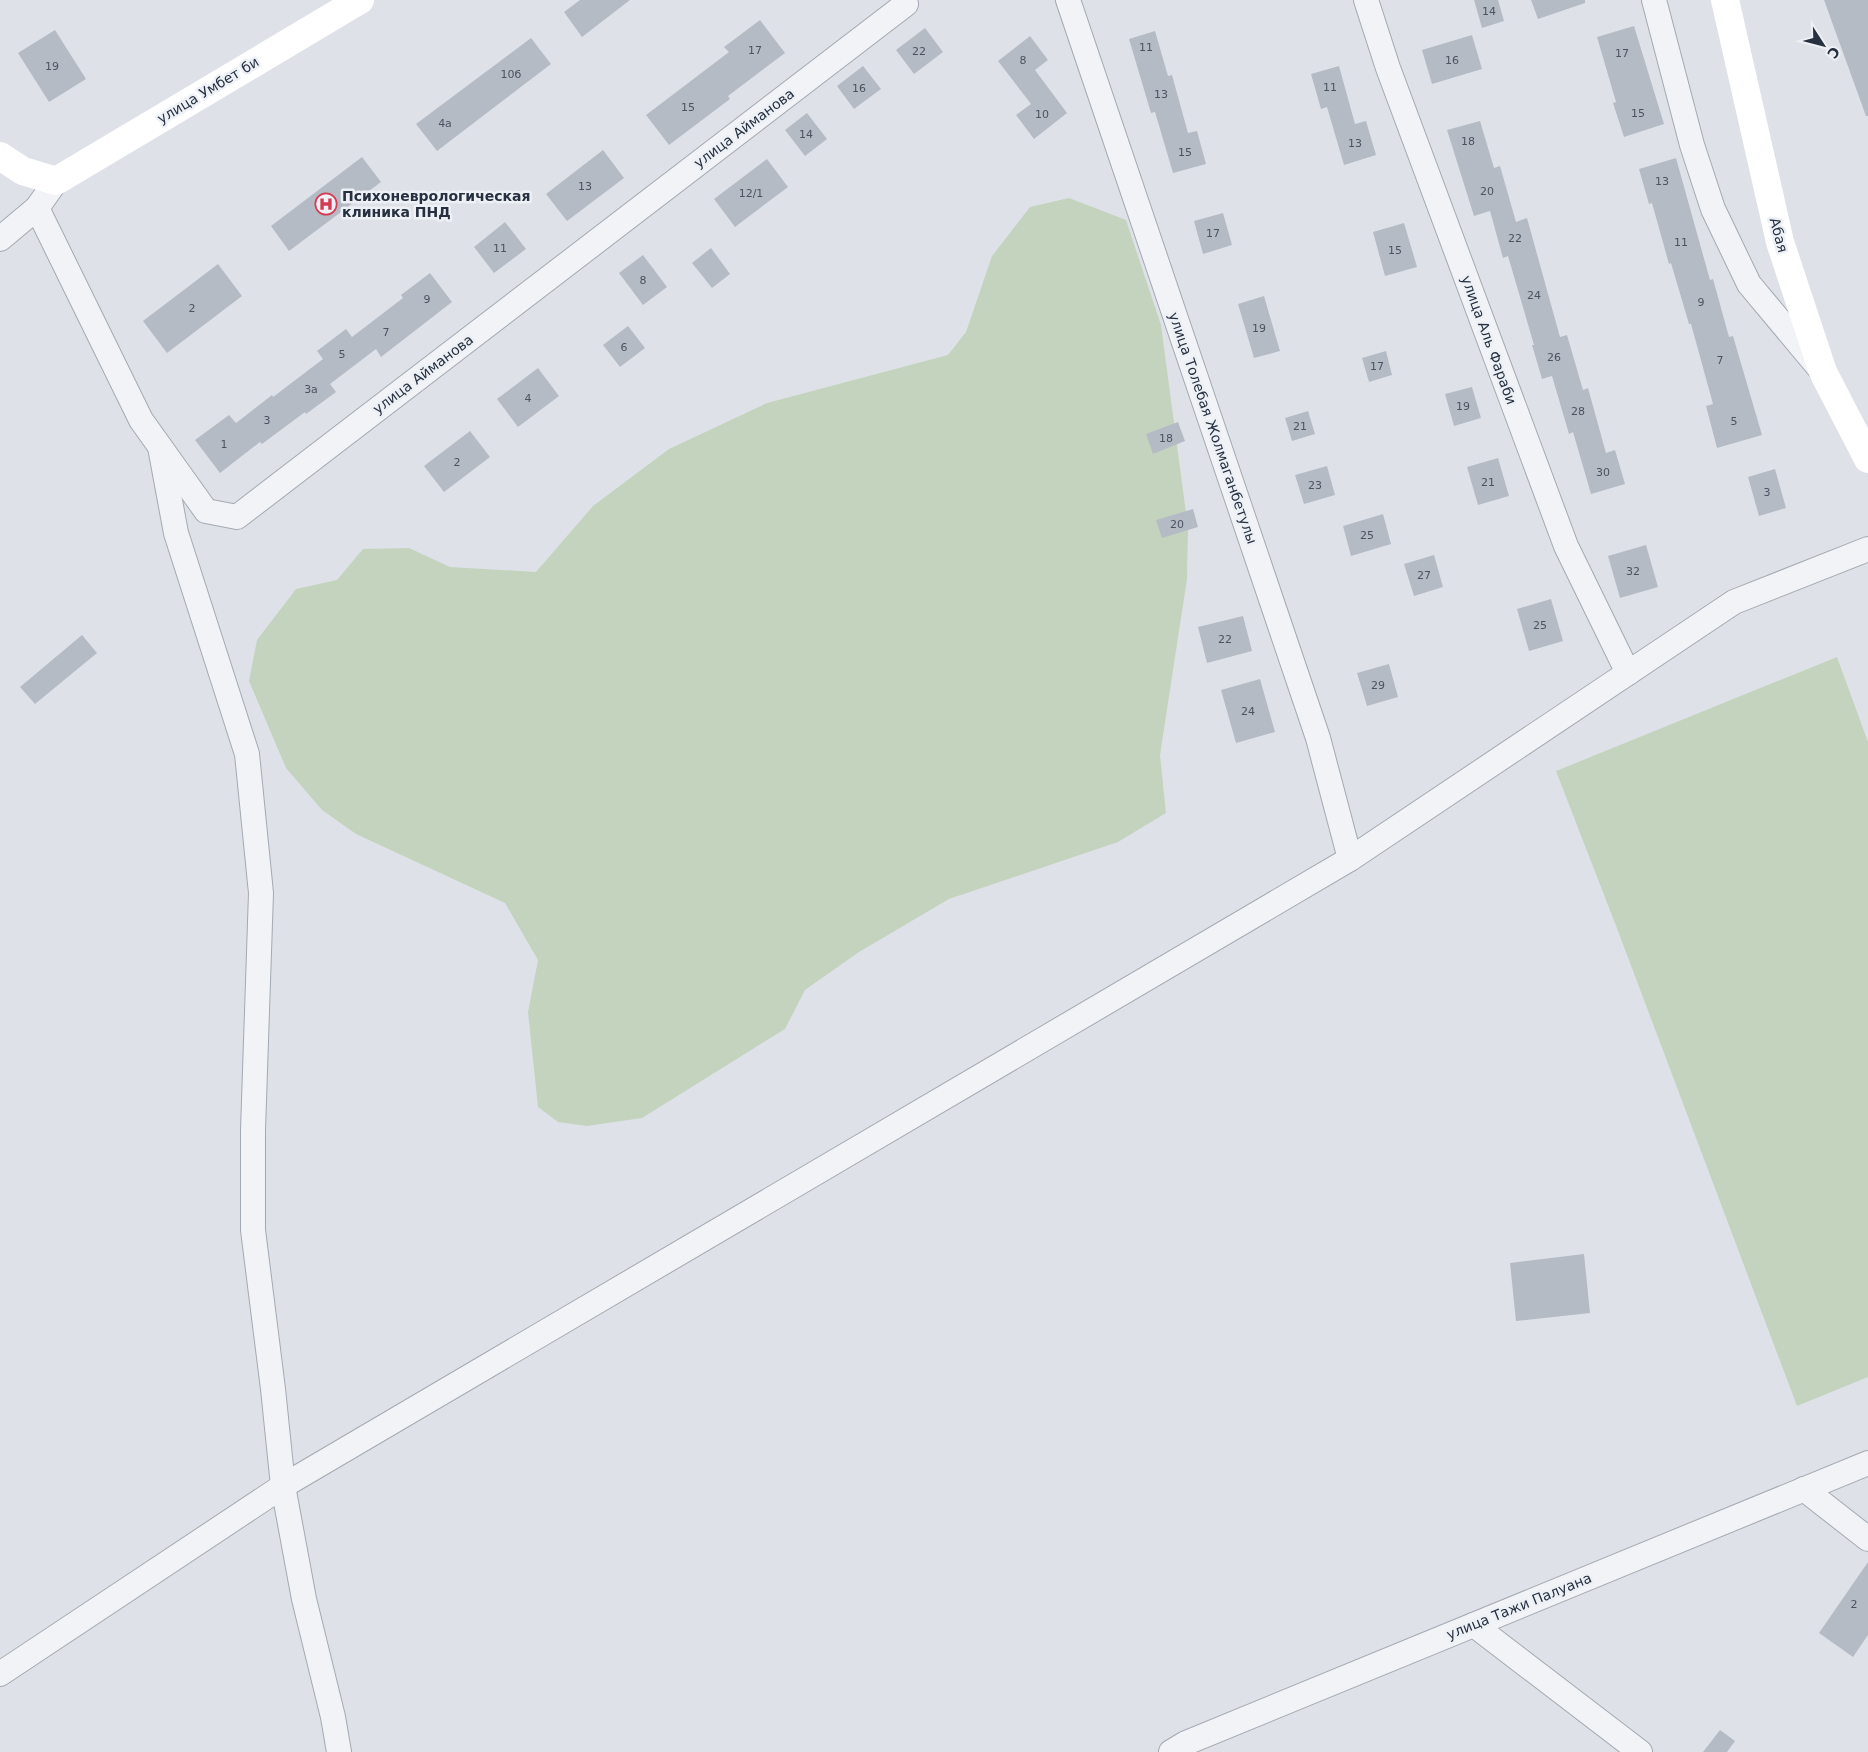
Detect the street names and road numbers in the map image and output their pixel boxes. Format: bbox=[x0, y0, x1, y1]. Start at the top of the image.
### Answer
street label: улица Умбет би bbox=[154, 53, 262, 127]
street label: улица Айманова bbox=[691, 85, 797, 171]
street label: Абая bbox=[1767, 216, 1791, 254]
street label: улица Аль Фараби bbox=[1458, 273, 1520, 407]
street label: улица Толебая Жолмаганбетулы bbox=[1166, 310, 1260, 546]
street label: улица Айманова bbox=[370, 331, 476, 417]
street label: улица Тажи Палуана bbox=[1444, 1570, 1594, 1642]

